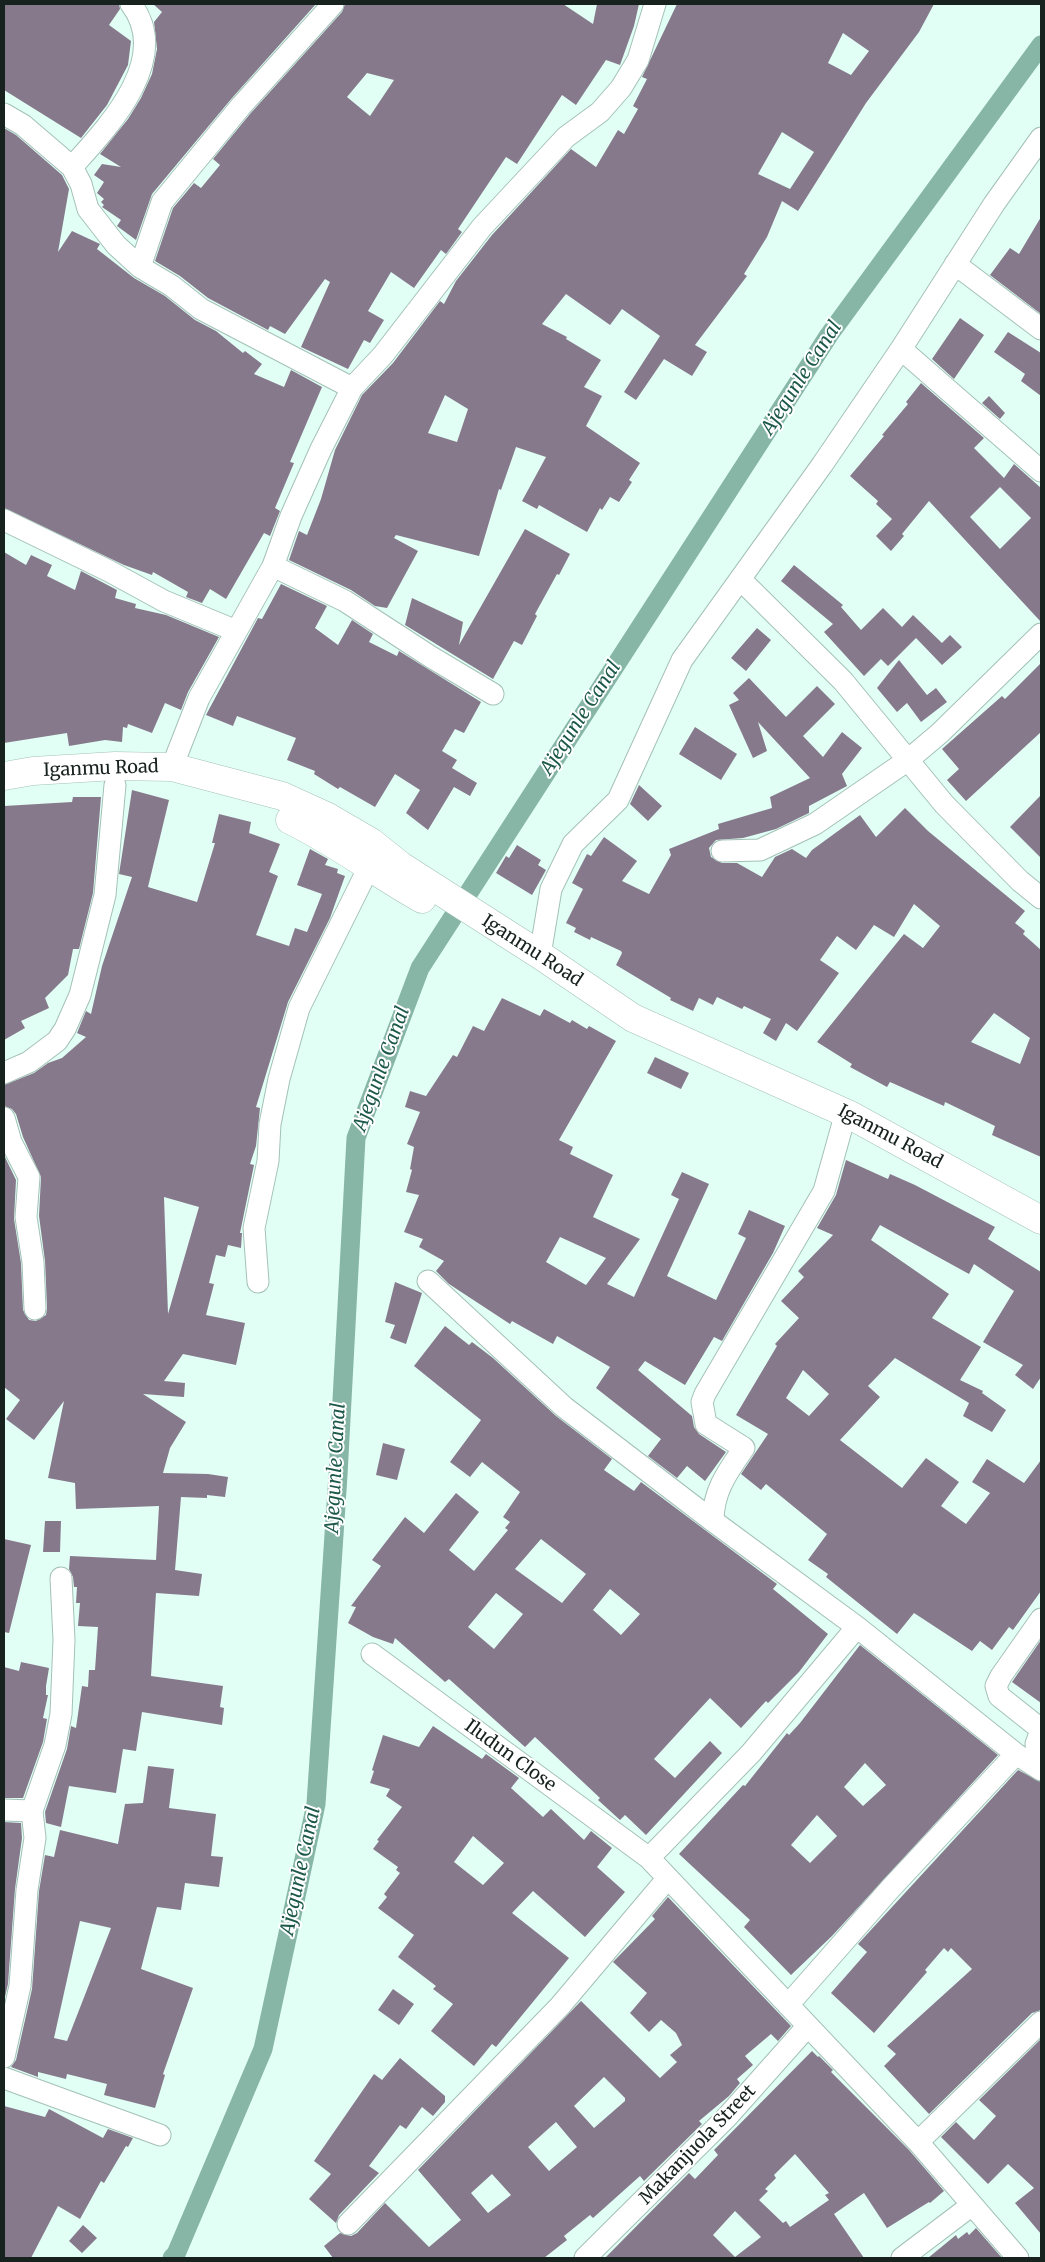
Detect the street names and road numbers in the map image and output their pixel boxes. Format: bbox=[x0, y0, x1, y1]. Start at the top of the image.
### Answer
street label: Iganmu Road bbox=[43, 756, 159, 782]
street label: Iganmu Road bbox=[478, 911, 586, 991]
street label: Iganmu Road bbox=[834, 1100, 946, 1174]
street label: Iludun Close bbox=[460, 1716, 560, 1796]
street label: Makanjuola Street bbox=[635, 2081, 761, 2209]

